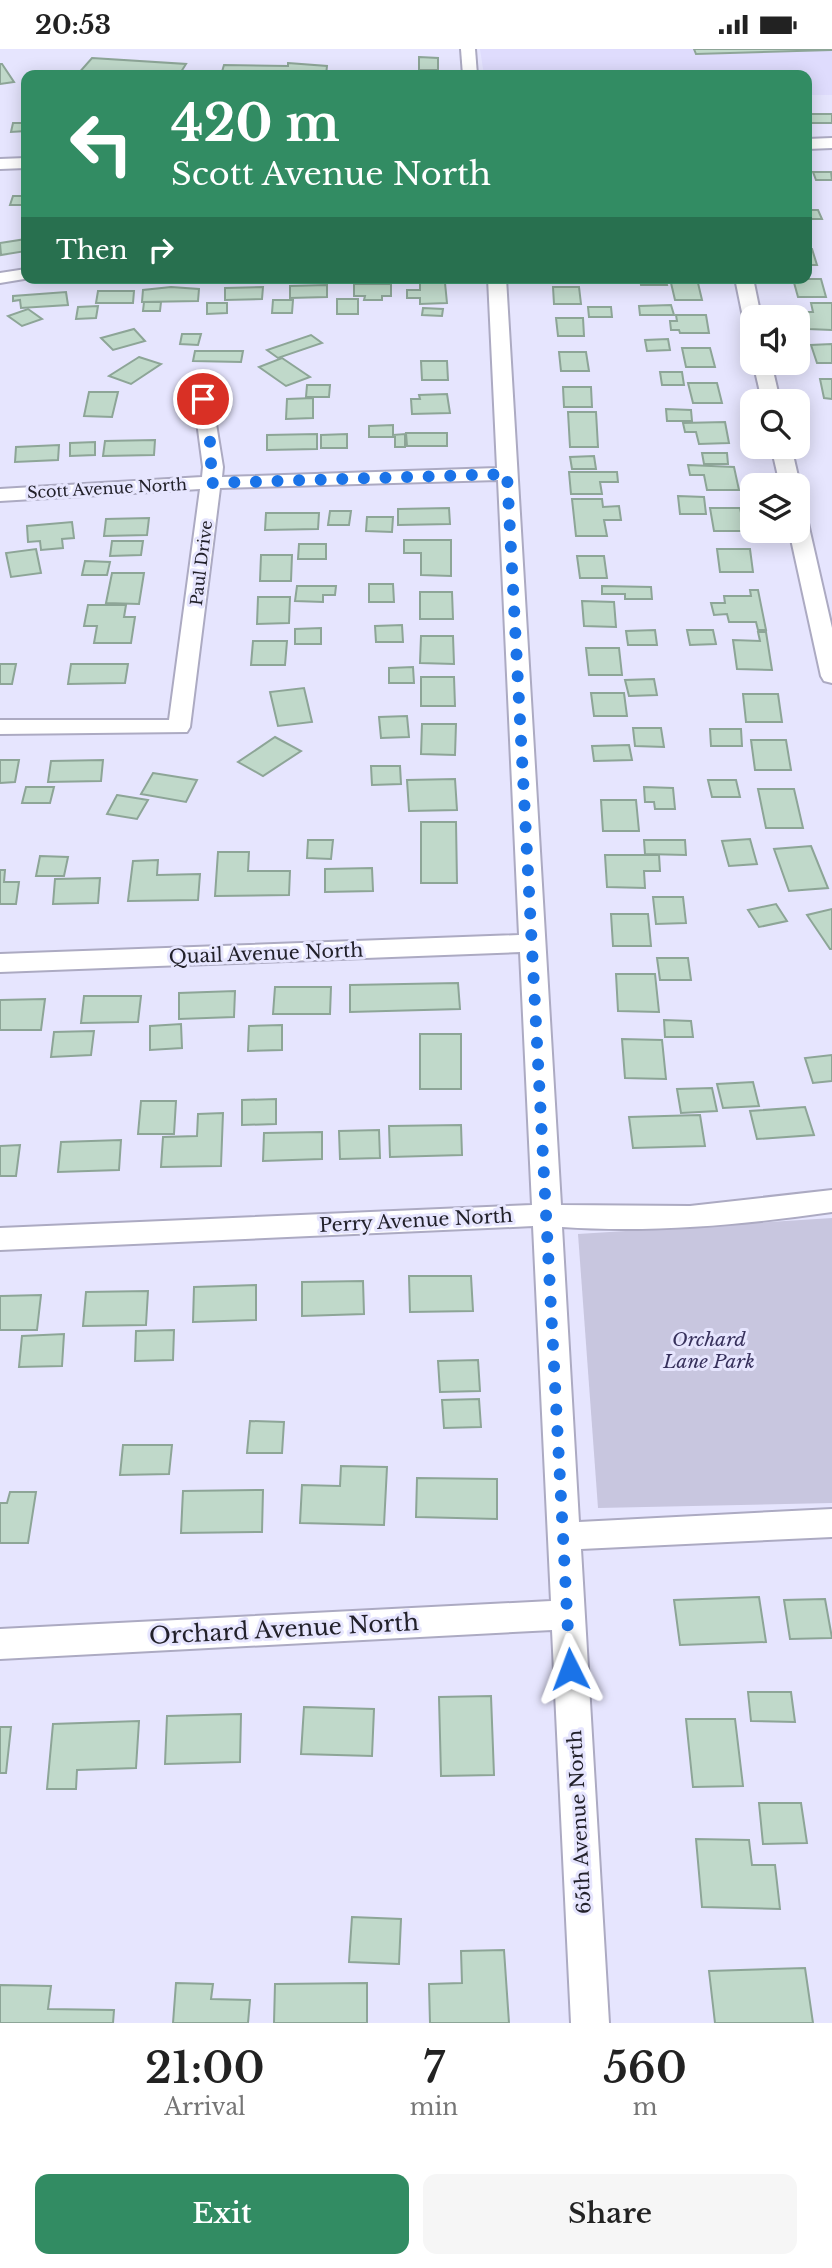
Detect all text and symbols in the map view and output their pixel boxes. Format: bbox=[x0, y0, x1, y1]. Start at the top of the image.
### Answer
text: 20:53 bbox=[35, 9, 111, 41]
text: 420 m bbox=[171, 93, 340, 154]
icon: left bbox=[56, 98, 147, 189]
text: Scott Avenue North bbox=[171, 154, 491, 194]
icon: right bbox=[142, 231, 180, 269]
text: Then bbox=[56, 234, 128, 266]
map controls bbox=[740, 305, 810, 543]
button: sound bbox=[740, 305, 810, 375]
pin bbox=[173, 369, 233, 429]
icon: arrive bbox=[184, 380, 222, 418]
button: search bbox=[740, 389, 810, 459]
button: layers bbox=[740, 473, 810, 543]
street label: Scott Avenue North bbox=[27, 474, 187, 502]
street label: Paul Drive bbox=[186, 519, 216, 607]
street label: Quail Avenue North bbox=[168, 939, 364, 968]
street label: Perry Avenue North bbox=[319, 1204, 513, 1237]
park label: Orchard Lane Park bbox=[662, 1328, 755, 1373]
street label: Orchard Avenue North bbox=[148, 1608, 420, 1650]
position arrow bbox=[533, 1632, 607, 1706]
street label: 65th Avenue North bbox=[563, 1729, 596, 1914]
text: 21:00 bbox=[145, 2042, 265, 2094]
text: 7 bbox=[423, 2042, 445, 2094]
text: 560 bbox=[603, 2042, 687, 2094]
text: Arrival bbox=[164, 2093, 246, 2121]
text: min bbox=[410, 2093, 458, 2121]
text: m bbox=[633, 2093, 657, 2121]
button: Exit bbox=[35, 2174, 409, 2254]
button: Share bbox=[423, 2174, 797, 2254]

